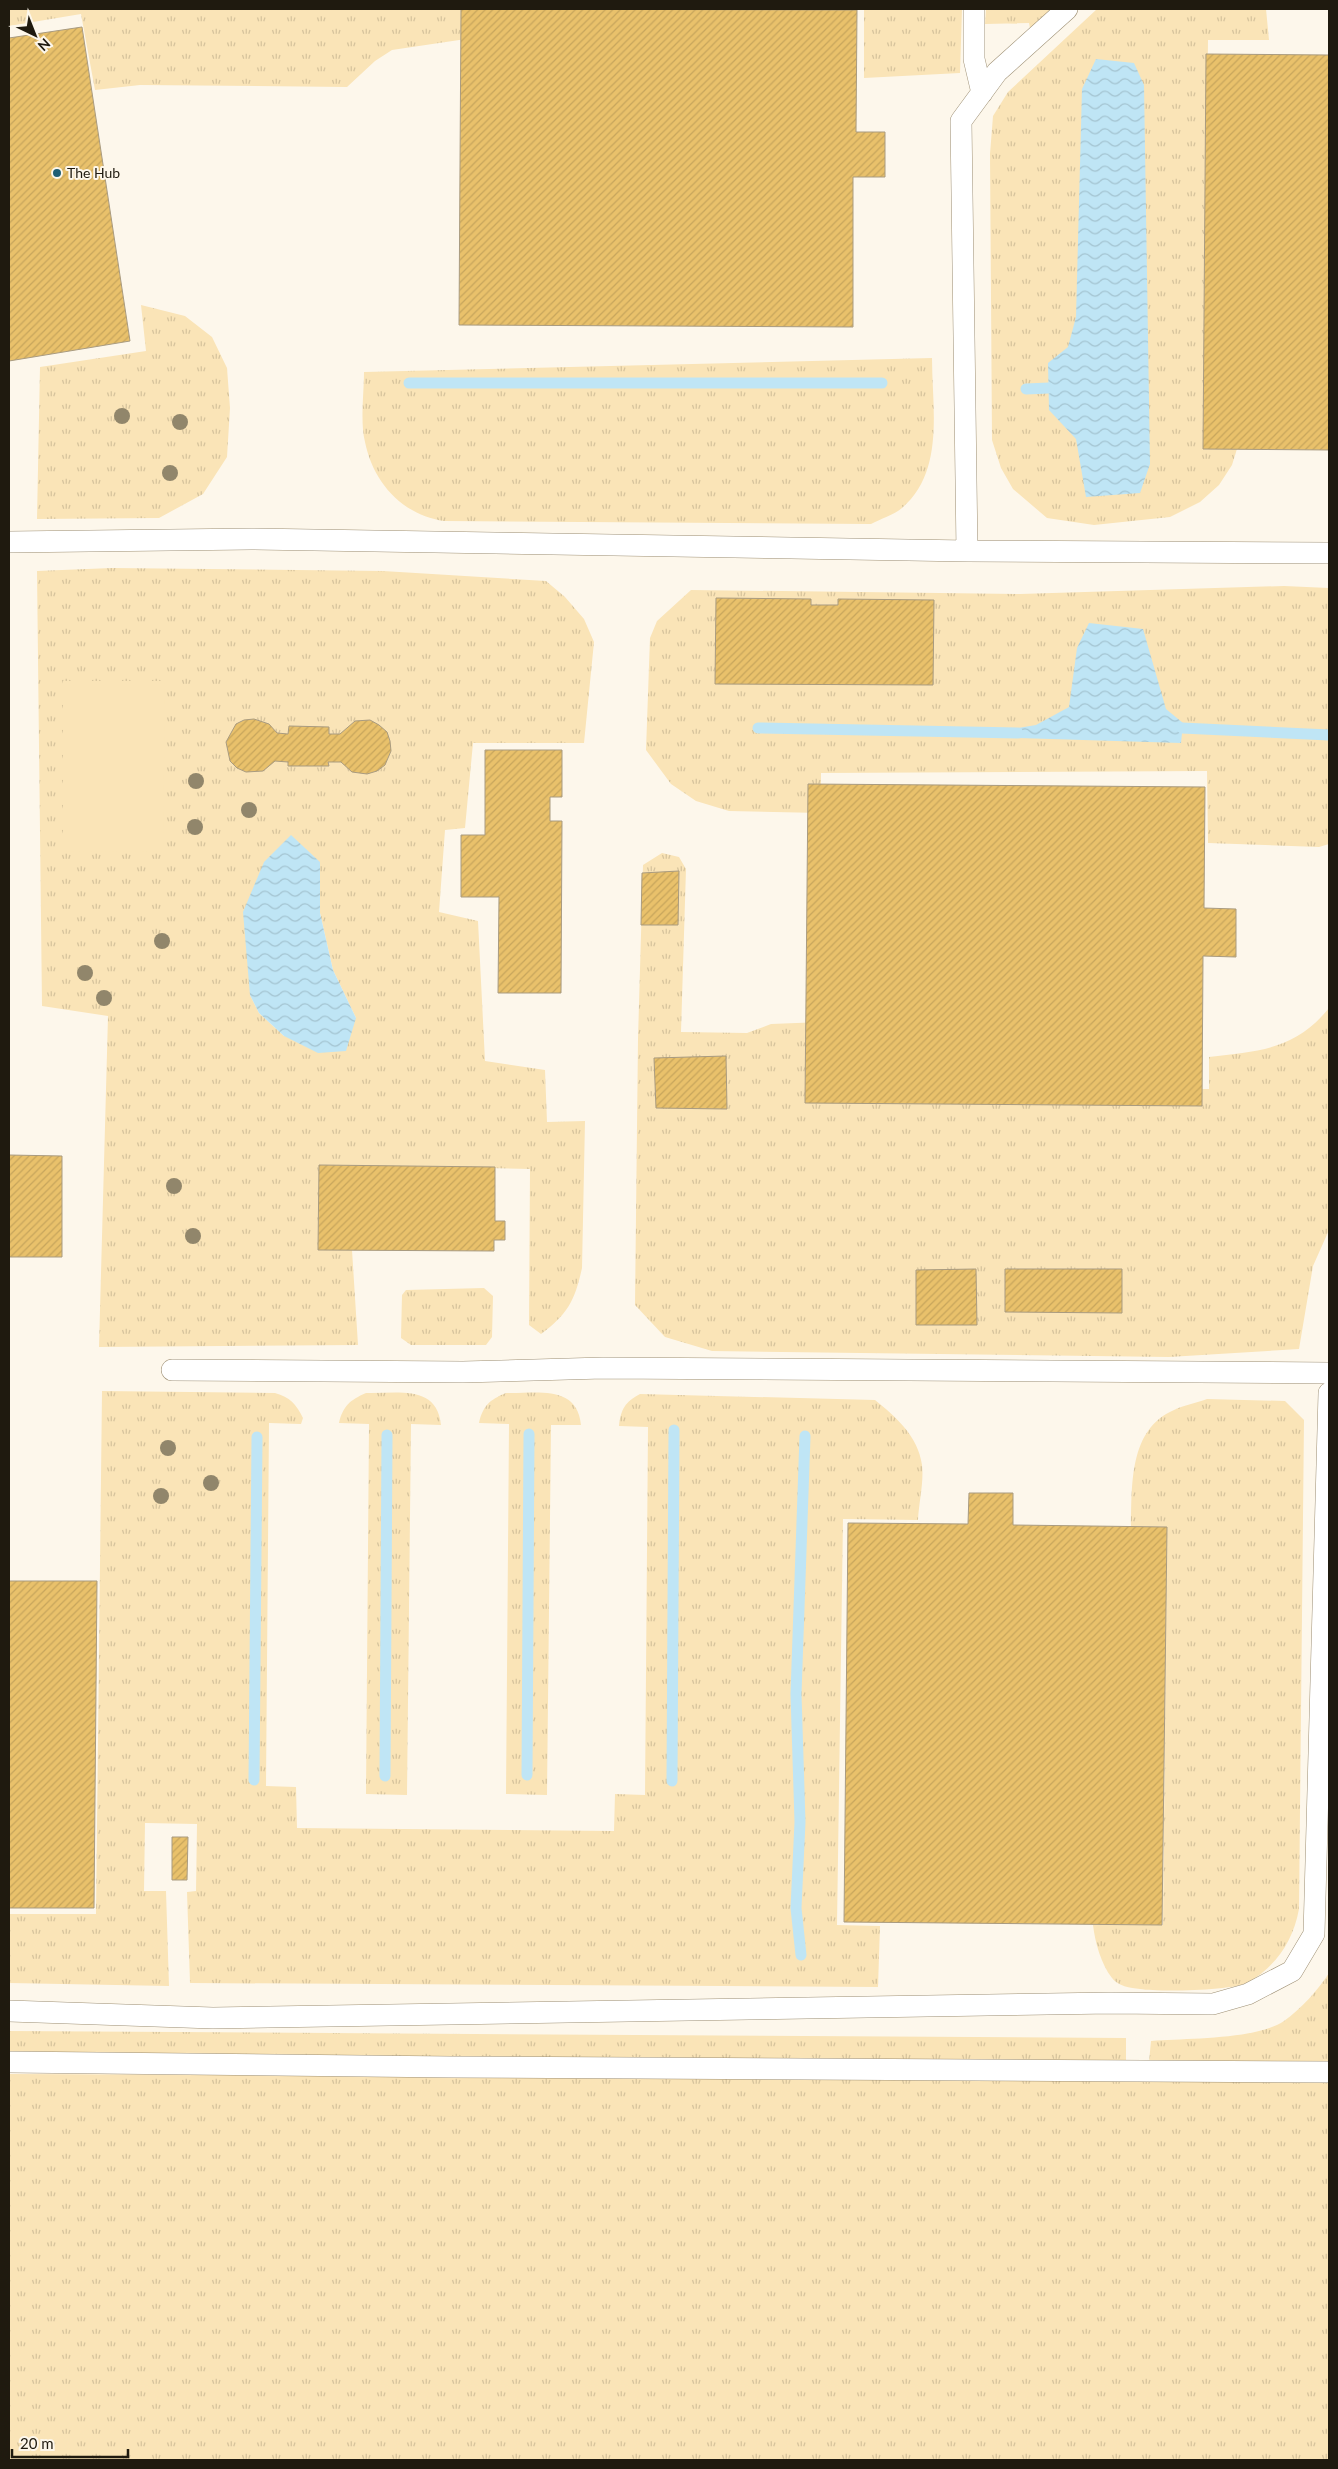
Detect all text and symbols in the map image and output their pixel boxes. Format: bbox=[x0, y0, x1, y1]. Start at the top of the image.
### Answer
north arrow bbox=[10, 10, 60, 60]
text: N bbox=[34, 35, 54, 55]
place label: The Hub bbox=[67, 164, 120, 181]
marker: The Hub bbox=[51, 167, 63, 179]
scale bar bbox=[12, 2426, 129, 2458]
text: 20 m bbox=[20, 2434, 54, 2452]

